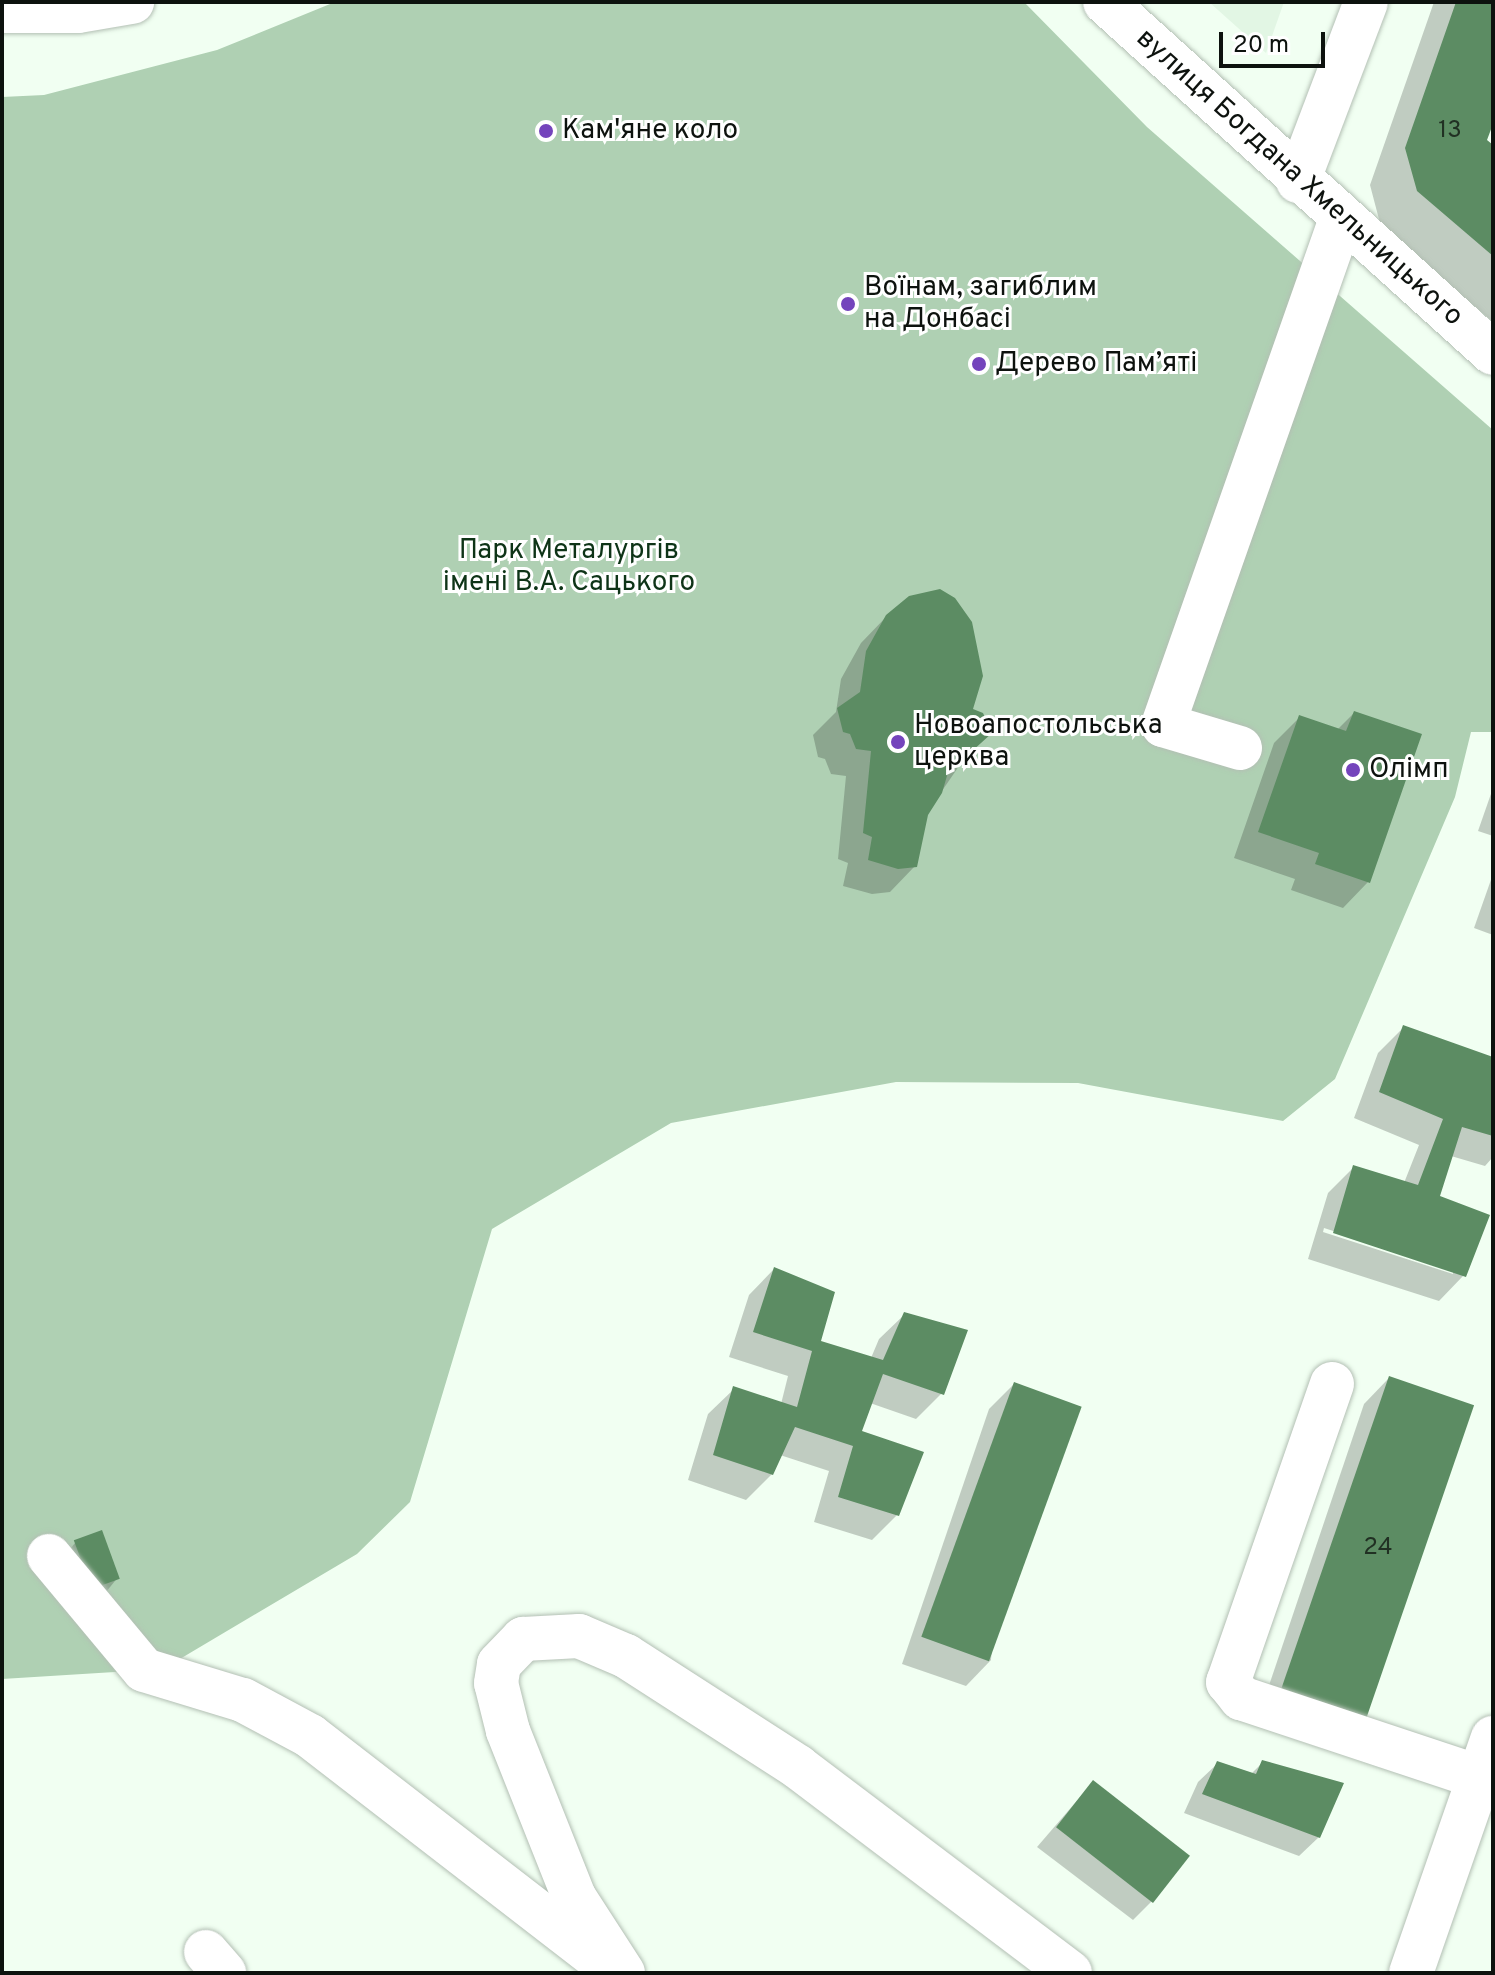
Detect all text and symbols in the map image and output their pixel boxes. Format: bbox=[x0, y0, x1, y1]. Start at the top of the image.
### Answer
scale bar bbox=[1223, 16, 1329, 66]
street label: вулиця Богдана Хмельницького bbox=[1129, 22, 1469, 334]
text: 20 m bbox=[1233, 31, 1289, 61]
place label: Кам'яне коло bbox=[562, 114, 738, 148]
house number: 13 bbox=[1438, 118, 1462, 146]
marker: Кам'яне коло bbox=[537, 122, 555, 140]
place label: Воїнам, загиблим на Донбасі bbox=[864, 271, 1097, 337]
marker: Воїнам, загиблим на Донбасі bbox=[839, 295, 857, 313]
place label: Дерево Пам’яті bbox=[995, 347, 1197, 381]
marker: Дерево Пам’яті bbox=[970, 355, 988, 373]
park label: Парк Металургів імені В.А. Сацького bbox=[443, 534, 695, 600]
place label: Новоапостольська церква bbox=[914, 709, 1162, 775]
marker: Новоапостольська церква bbox=[889, 733, 907, 751]
place label: Олімп bbox=[1369, 753, 1448, 787]
marker: Олімп bbox=[1344, 761, 1362, 779]
house number: 24 bbox=[1363, 1535, 1393, 1563]

